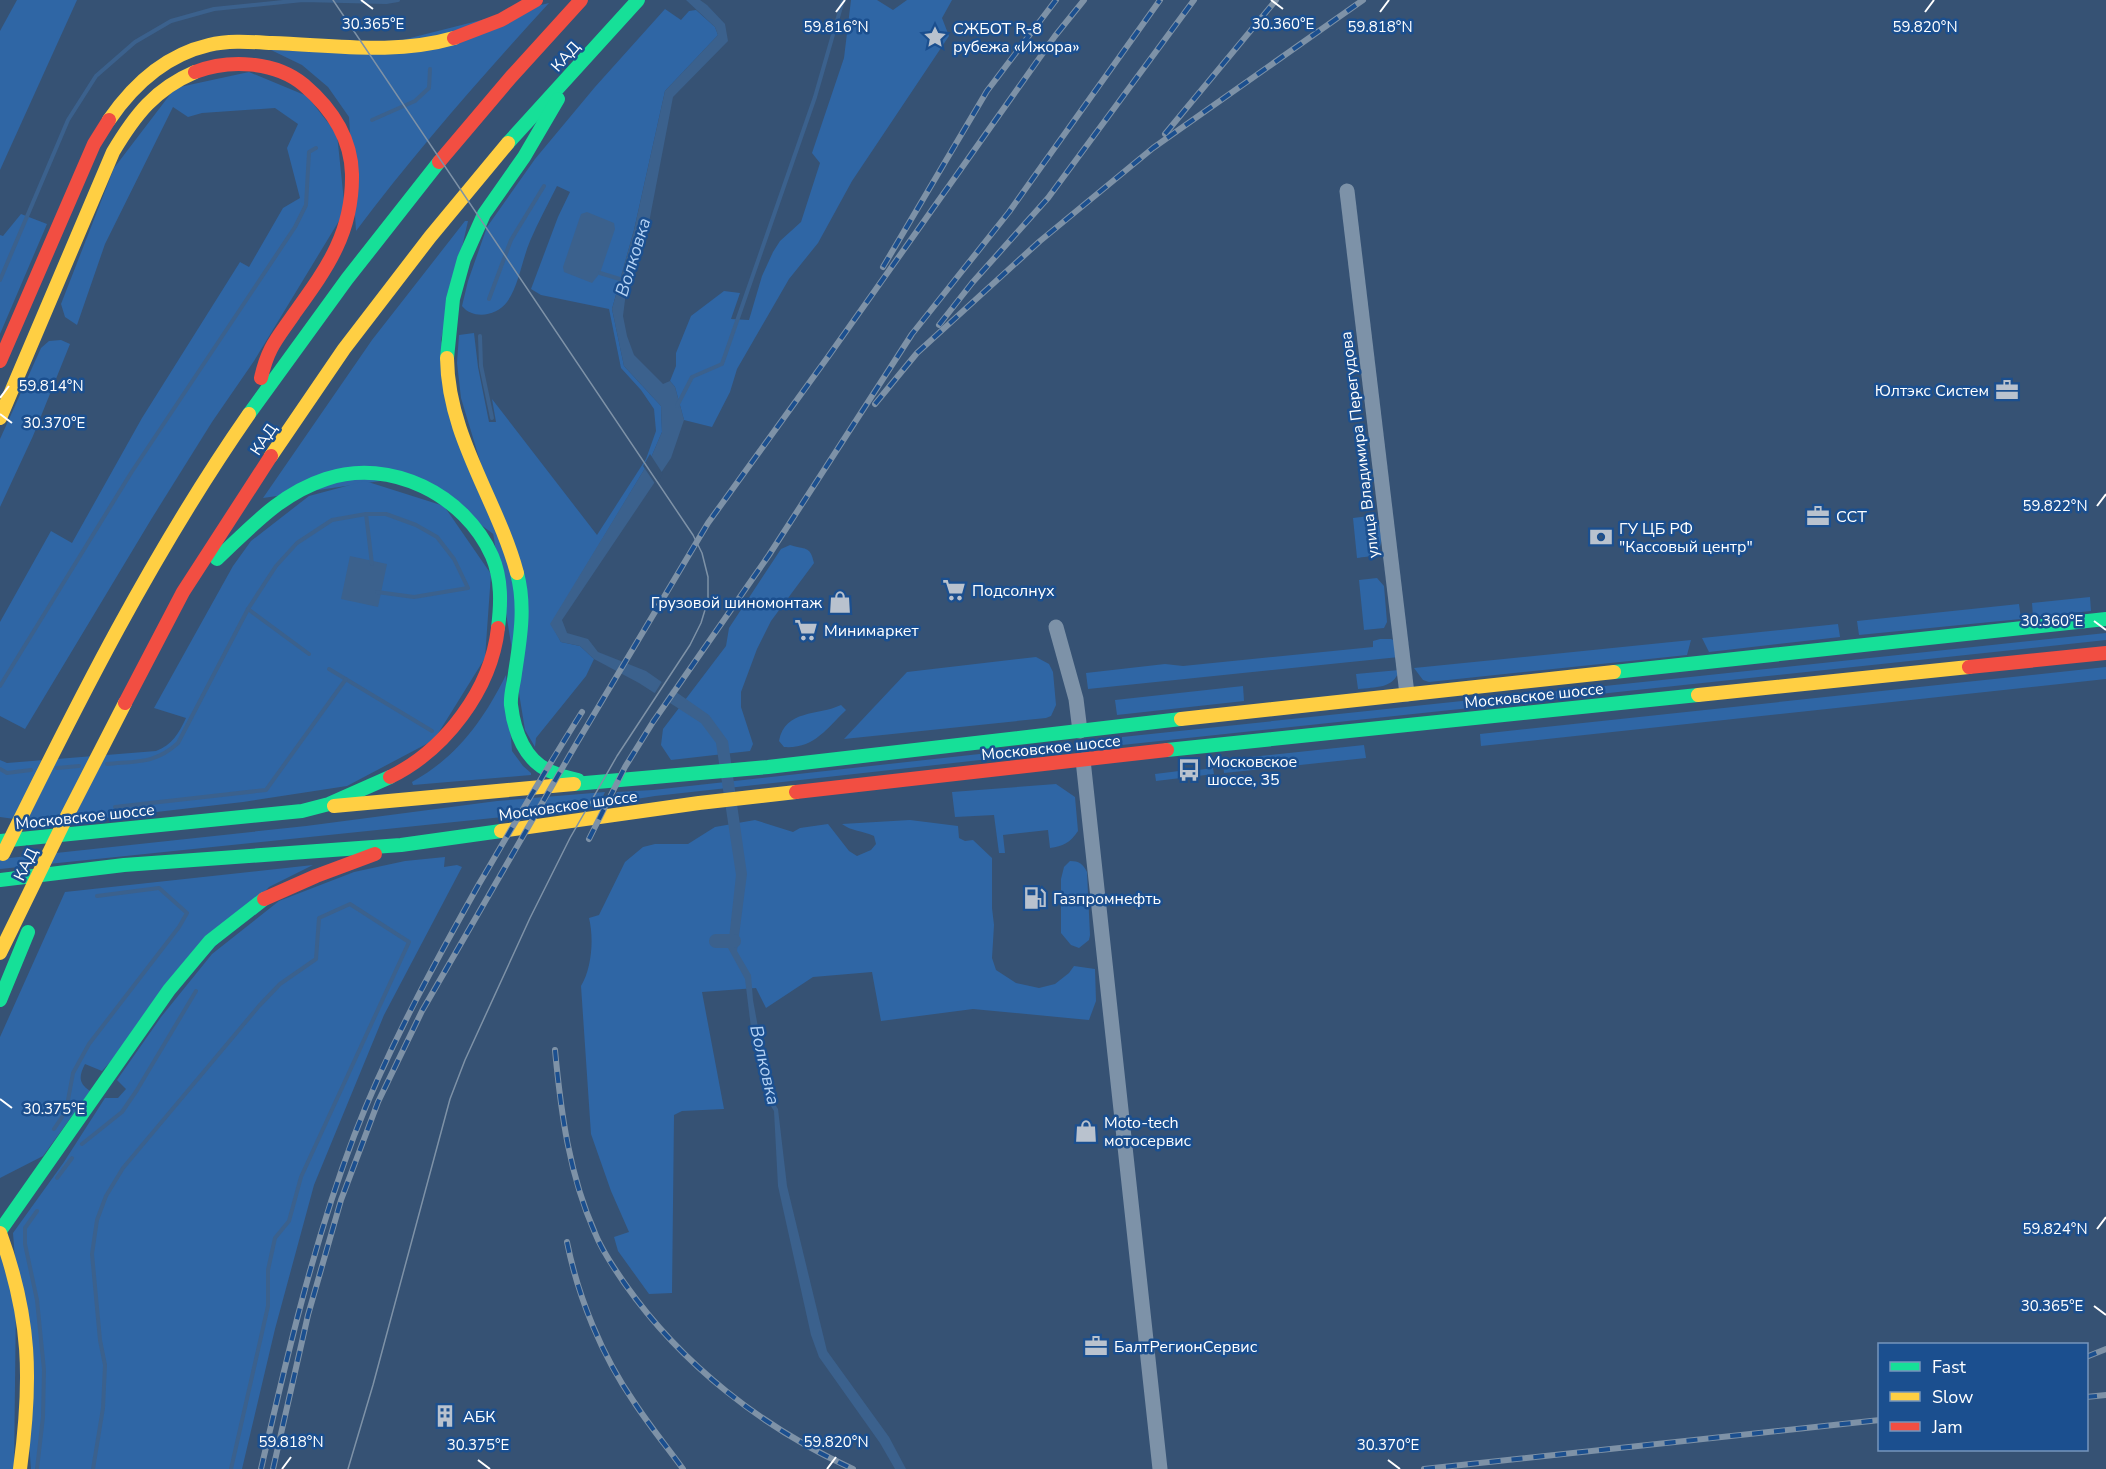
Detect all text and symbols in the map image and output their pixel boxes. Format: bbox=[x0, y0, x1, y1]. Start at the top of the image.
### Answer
text: 30.365°E bbox=[342, 14, 404, 34]
text: 30.360°E bbox=[1252, 14, 1314, 34]
text: 59.816°N bbox=[803, 17, 869, 37]
text: 59.818°N bbox=[1347, 17, 1413, 37]
text: 59.820°N bbox=[1892, 17, 1958, 37]
place label: СЖБОТ R-8 рубежа «Ижора» bbox=[953, 18, 1079, 58]
place icon: СЖБОТ R-8 рубежа «Ижора» bbox=[922, 24, 948, 50]
street label: КАД bbox=[546, 36, 586, 77]
water label: Волковка bbox=[610, 215, 656, 299]
street label: улица Владимира Перегудова bbox=[1335, 330, 1385, 560]
text: 59.814°N bbox=[18, 376, 84, 396]
office icon: Юлтэкс Систем bbox=[1994, 377, 2020, 403]
place label: Юлтэкс Систем bbox=[1875, 380, 1989, 402]
text: 30.370°E bbox=[23, 413, 85, 433]
street label: КАД bbox=[245, 419, 283, 460]
text: 59.822°N bbox=[2022, 496, 2088, 516]
office icon: ССТ bbox=[1805, 503, 1831, 529]
place label: ССТ bbox=[1836, 506, 1867, 528]
place label: ГУ ЦБ РФ "Кассовый центр" bbox=[1619, 518, 1753, 558]
bank icon: ГУ ЦБ РФ "Кассовый центр" bbox=[1588, 524, 1614, 550]
supermarket icon: Подсолнух bbox=[941, 577, 967, 603]
place label: Подсолнух bbox=[972, 580, 1055, 602]
shop icon: Грузовой шиномонтаж bbox=[827, 589, 853, 615]
place label: Грузовой шиномонтаж bbox=[651, 592, 822, 614]
text: 30.360°E bbox=[2021, 611, 2083, 631]
supermarket icon: Минимаркет bbox=[793, 617, 819, 643]
place label: Минимаркет bbox=[824, 620, 920, 642]
street label: Московское шоссе bbox=[1463, 678, 1605, 714]
street label: Московское шоссе bbox=[980, 730, 1122, 766]
place label: Московское шоссе, 35 bbox=[1207, 751, 1297, 791]
bus stop icon: Московское шоссе, 35 bbox=[1176, 757, 1202, 783]
street label: Московское шоссе bbox=[497, 785, 639, 827]
street label: Московское шоссе bbox=[14, 799, 156, 835]
street label: КАД bbox=[9, 844, 43, 885]
fuel station icon: Газпромнефть bbox=[1022, 885, 1048, 911]
place label: Газпромнефть bbox=[1053, 888, 1161, 910]
water label: Волковка bbox=[744, 1023, 786, 1107]
text: 30.375°E bbox=[23, 1099, 85, 1119]
place label: Moto-tech мотосервис bbox=[1104, 1112, 1192, 1152]
shop icon: Moto-tech мотосервис bbox=[1073, 1118, 1099, 1144]
text: 59.824°N bbox=[2022, 1219, 2088, 1239]
text: 30.365°E bbox=[2021, 1296, 2083, 1316]
office icon: БалтРегионСервис bbox=[1083, 1333, 1109, 1359]
place label: БалтРегионСервис bbox=[1114, 1336, 1258, 1358]
legend bbox=[1878, 1343, 2088, 1451]
text: Fast bbox=[1932, 1355, 1967, 1379]
text: Slow bbox=[1932, 1385, 1973, 1409]
building icon: АБК bbox=[432, 1403, 458, 1429]
place label: АБК bbox=[463, 1406, 496, 1428]
text: Jam bbox=[1931, 1415, 1963, 1439]
text: 59.818°N bbox=[258, 1432, 324, 1452]
text: 59.820°N bbox=[803, 1432, 869, 1452]
text: 30.375°E bbox=[447, 1435, 509, 1455]
text: 30.370°E bbox=[1357, 1435, 1419, 1455]

